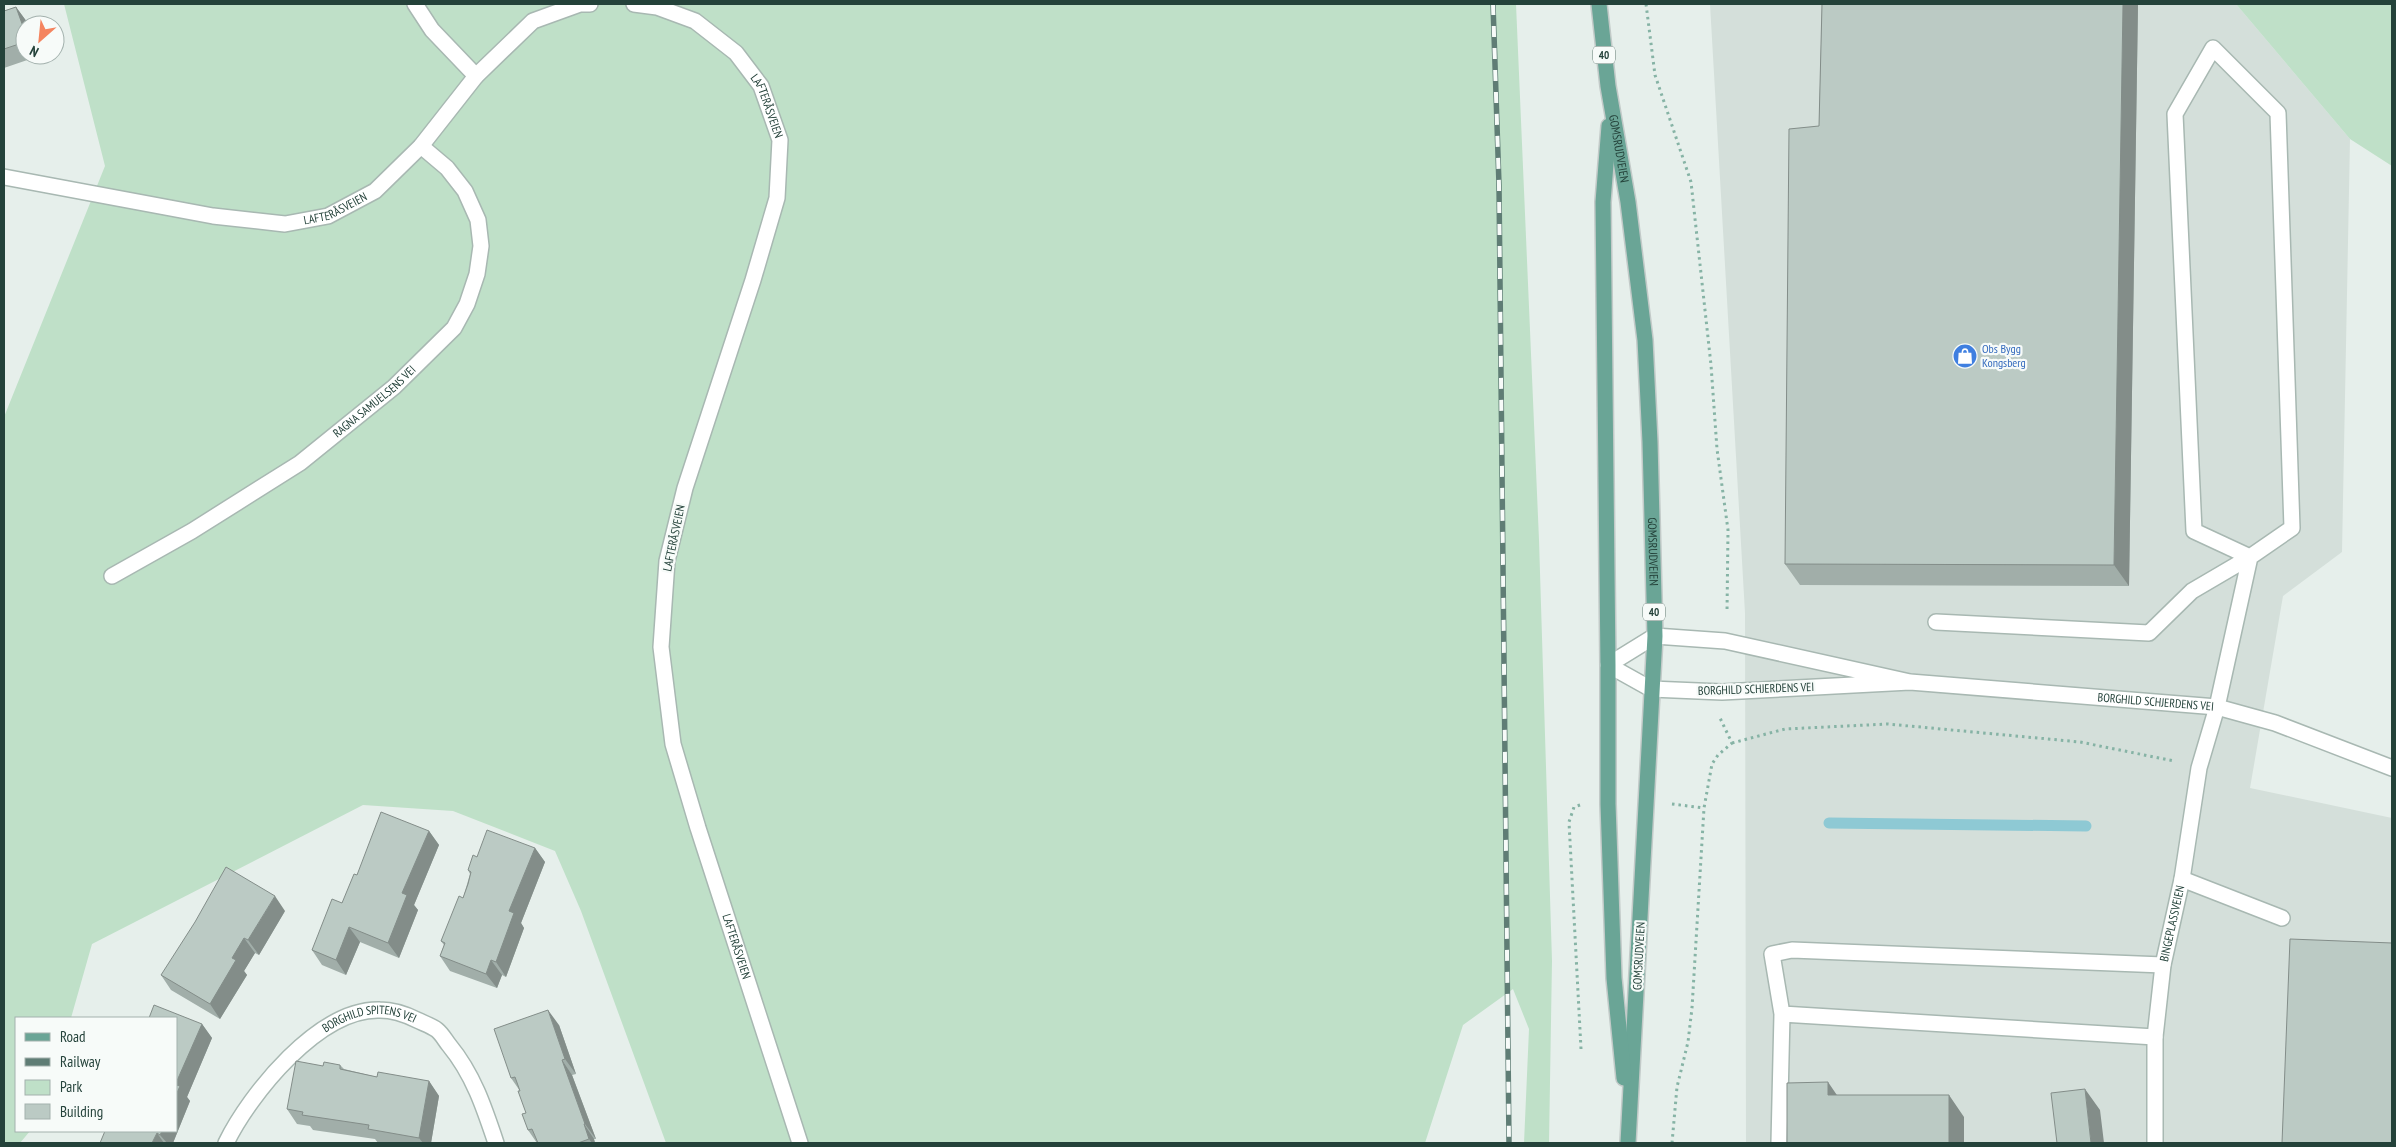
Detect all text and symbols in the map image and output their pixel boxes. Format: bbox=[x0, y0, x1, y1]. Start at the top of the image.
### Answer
north arrow bbox=[15, 15, 65, 65]
text: N bbox=[27, 42, 42, 61]
road number: 40 bbox=[1593, 46, 1615, 64]
street label: LAFTERÅSVEIEN bbox=[748, 71, 787, 140]
street label: GOMSRUDVEIEN bbox=[1606, 113, 1632, 184]
street label: LAFTERÅSVEIEN bbox=[302, 189, 369, 227]
place label: Obs Bygg Kongsberg bbox=[1982, 341, 2026, 370]
shop icon: Obs Bygg Kongsberg bbox=[1952, 343, 1978, 369]
street label: RAGNA SAMUELSENS VEI bbox=[330, 362, 419, 440]
street label: LAFTERÅSVEIEN bbox=[659, 503, 688, 573]
street label: GOMSRUDVEIEN bbox=[1645, 517, 1662, 586]
road number: 40 bbox=[1643, 604, 1665, 620]
street label: BORGHILD SCHJERDENS VEI bbox=[1698, 679, 1814, 698]
street label: BORGHILD SCHJERDENS VEI bbox=[2097, 689, 2214, 714]
street label: BINGEPLASSVEIEN bbox=[2156, 884, 2187, 963]
street label: LAFTERÅSVEIEN bbox=[719, 912, 754, 981]
street label: GOMSRUDVEIEN bbox=[1629, 921, 1648, 991]
street label: BORGHILD SPITENS VEI bbox=[319, 1002, 419, 1035]
legend bbox=[15, 1017, 178, 1132]
text: Road bbox=[60, 1027, 86, 1046]
text: Railway bbox=[60, 1052, 101, 1071]
text: Park bbox=[60, 1077, 82, 1096]
text: Building bbox=[60, 1102, 103, 1121]

